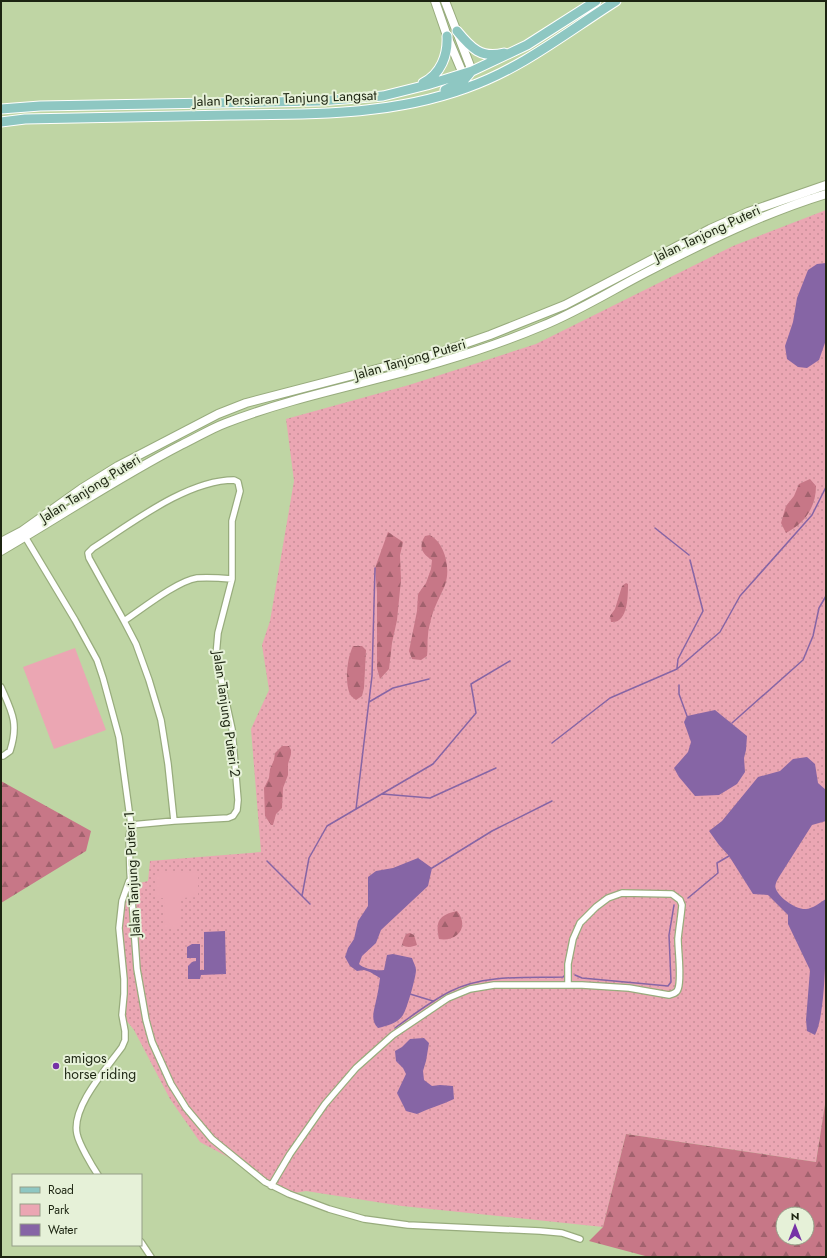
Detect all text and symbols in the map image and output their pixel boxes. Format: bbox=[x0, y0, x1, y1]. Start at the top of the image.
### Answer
street label: Jalan Persiaran Tanjung Langsat bbox=[191, 85, 378, 111]
street label: Jalan Tanjong Puteri bbox=[649, 200, 763, 267]
street label: Jalan Tanjong Puteri bbox=[350, 334, 468, 385]
street label: Jalan Tanjong Puteri bbox=[34, 449, 144, 528]
street label: Jalan Tanjung Puteri 2 bbox=[208, 648, 246, 778]
street label: Jalan Tanjung Puteri 1 bbox=[119, 811, 145, 939]
place label: amigos horse riding bbox=[64, 1048, 136, 1084]
marker: amigos horse riding bbox=[51, 1061, 61, 1071]
legend bbox=[12, 1174, 142, 1246]
text: Road bbox=[48, 1181, 74, 1199]
text: Park bbox=[48, 1201, 70, 1219]
north arrow bbox=[775, 1206, 815, 1246]
text: N bbox=[791, 1208, 799, 1224]
text: Water bbox=[48, 1221, 79, 1239]

